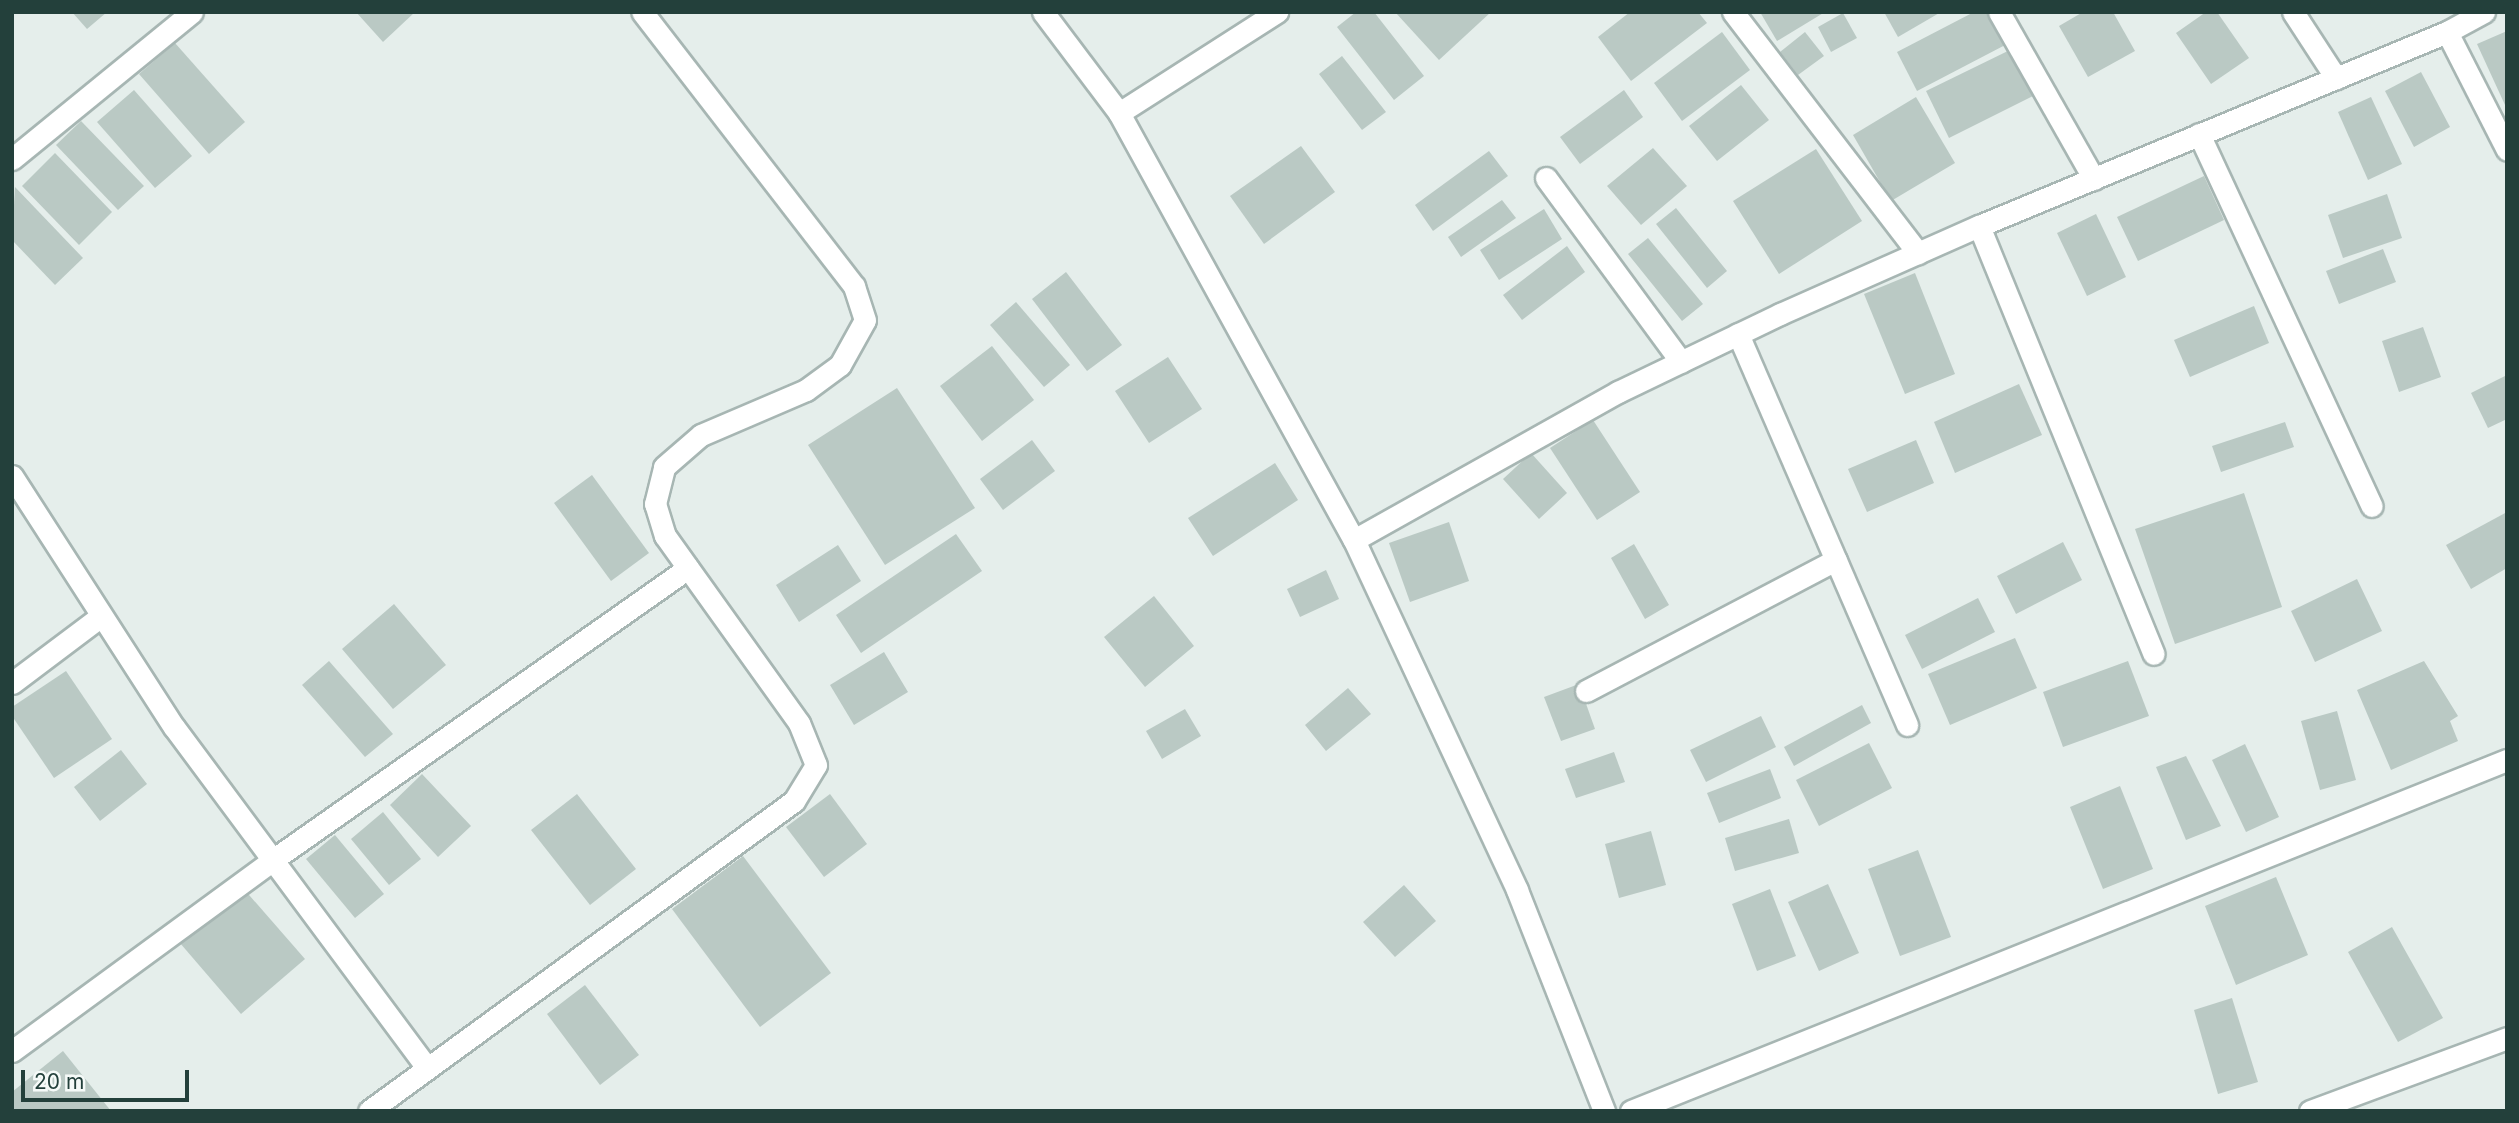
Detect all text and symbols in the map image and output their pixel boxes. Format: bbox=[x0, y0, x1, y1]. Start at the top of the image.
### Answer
scale bar bbox=[24, 1056, 192, 1100]
text: 20 m bbox=[34, 1069, 84, 1094]

